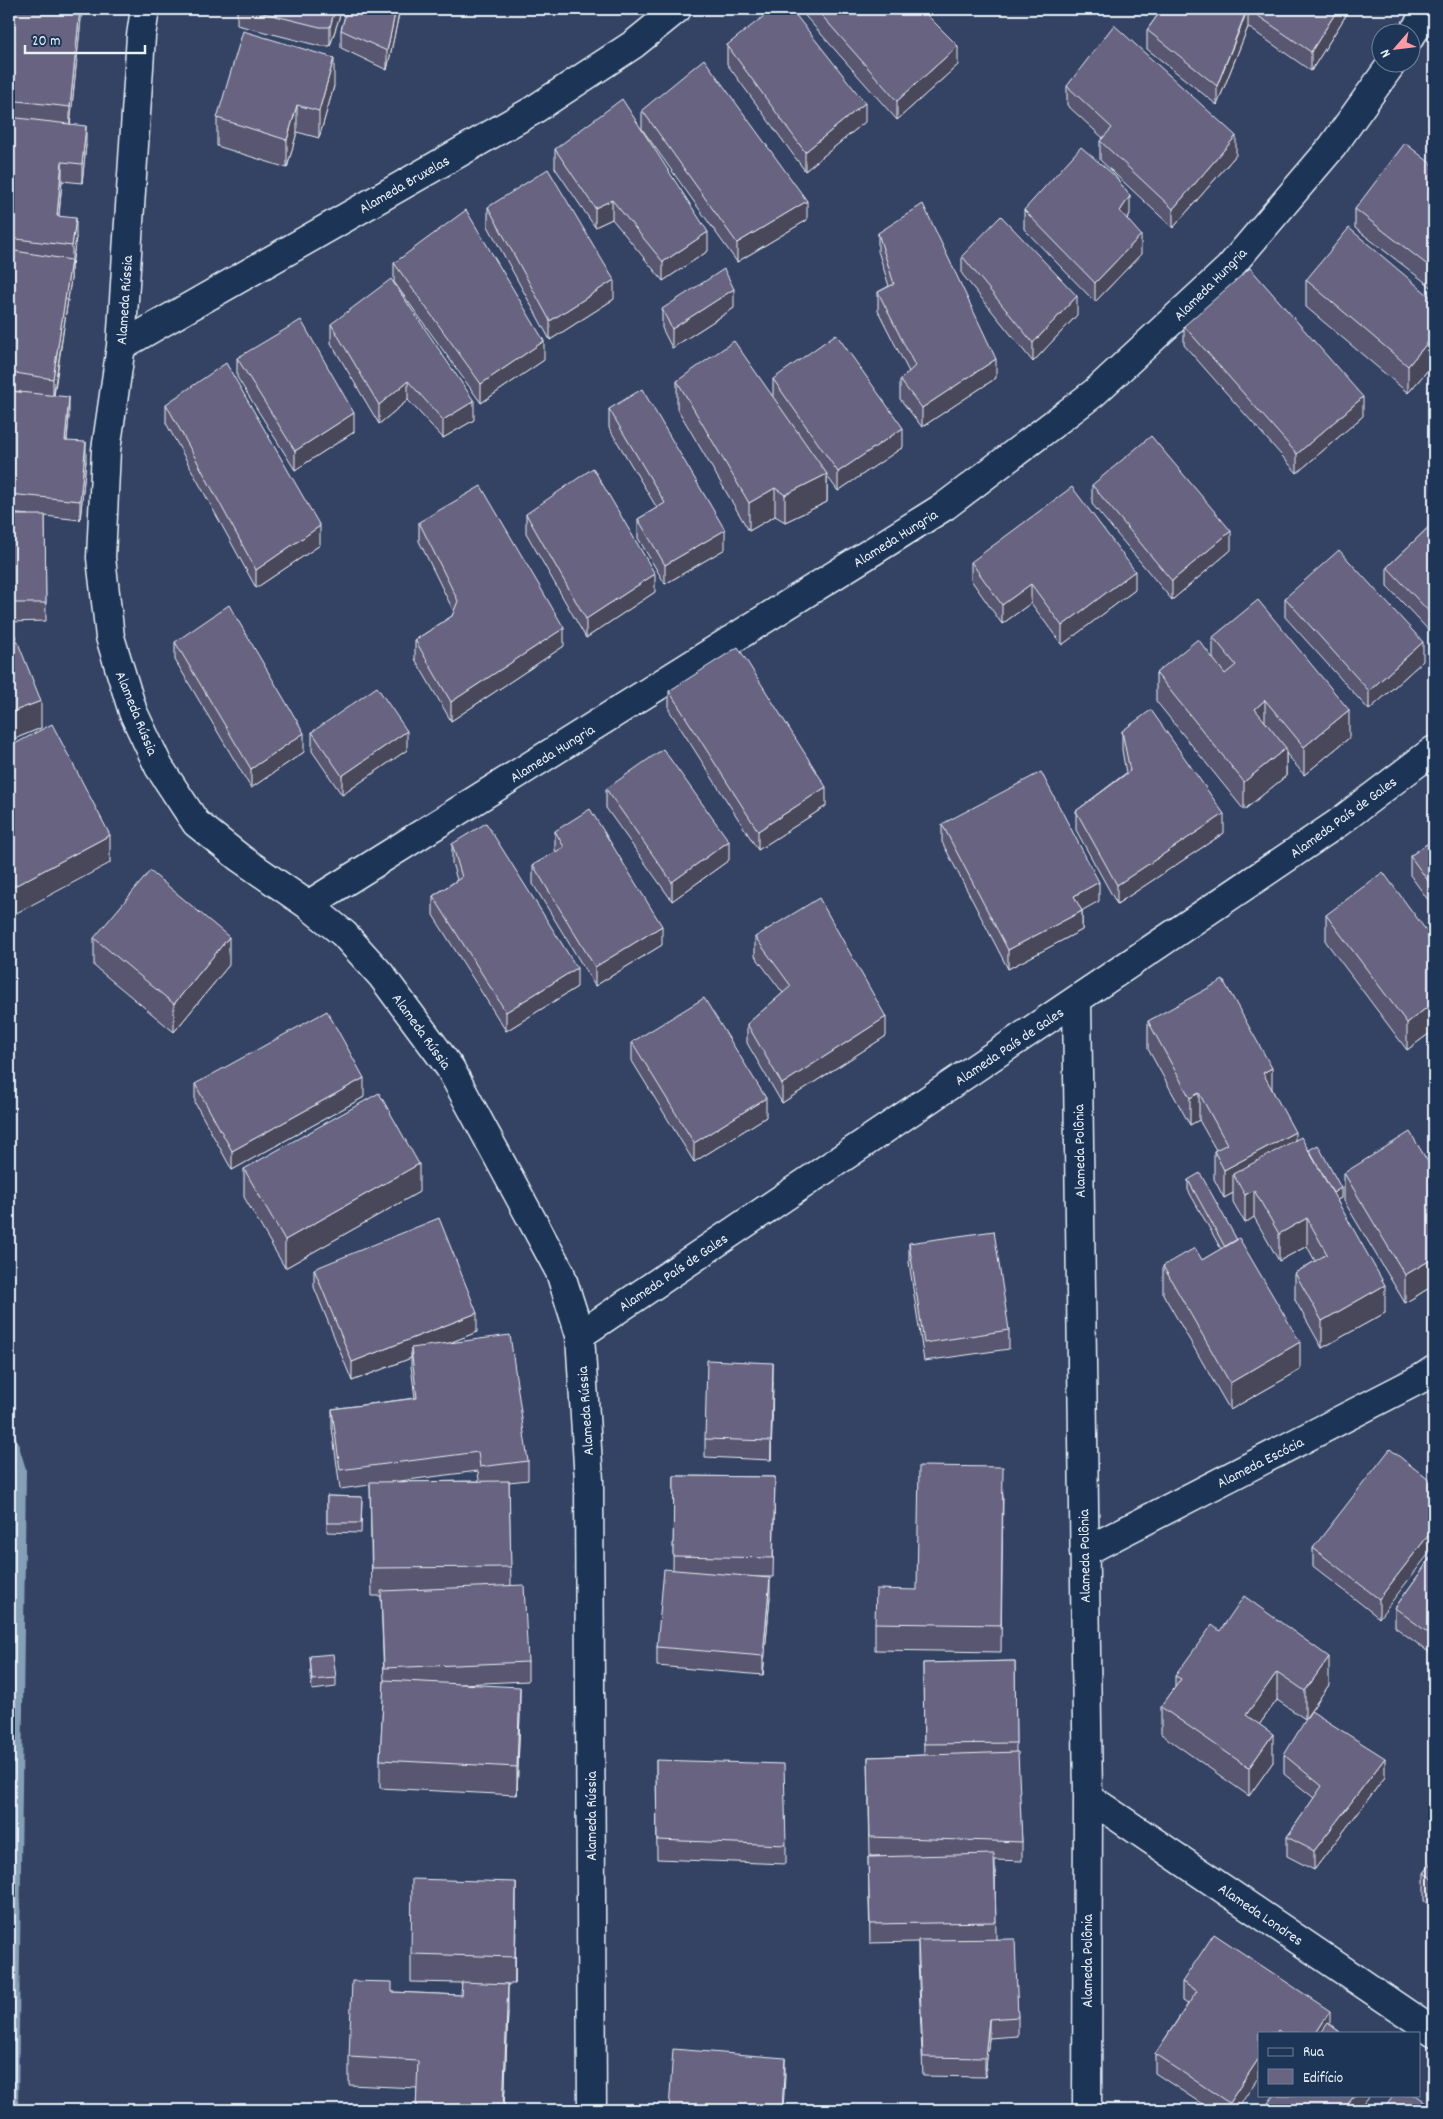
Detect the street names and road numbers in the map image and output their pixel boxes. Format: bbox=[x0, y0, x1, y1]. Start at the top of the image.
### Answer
street label: Alameda Bruxelas bbox=[356, 151, 454, 221]
street label: Alameda Hungria bbox=[1170, 243, 1254, 327]
street label: Alameda Rússia bbox=[112, 254, 140, 345]
street label: Alameda Hungria bbox=[849, 504, 943, 575]
street label: Alameda Rússia bbox=[108, 668, 162, 760]
street label: Alameda Hungria bbox=[506, 719, 600, 790]
street label: Alameda País de Gales bbox=[1286, 772, 1402, 865]
street label: Alameda Rússia bbox=[385, 990, 456, 1076]
street label: Alameda País de Gales bbox=[951, 1003, 1069, 1092]
street label: Alameda Polônia bbox=[1069, 1103, 1093, 1198]
street label: Alameda País de Gales bbox=[615, 1229, 733, 1318]
street label: Alameda Rússia bbox=[573, 1365, 601, 1456]
street label: Alameda Escócia bbox=[1214, 1432, 1309, 1495]
street label: Alameda Polônia bbox=[1074, 1508, 1098, 1603]
street label: Alameda Rússia bbox=[582, 1770, 604, 1861]
street label: Alameda Londres bbox=[1213, 1879, 1307, 1952]
street label: Alameda Polônia bbox=[1078, 1913, 1100, 2008]

